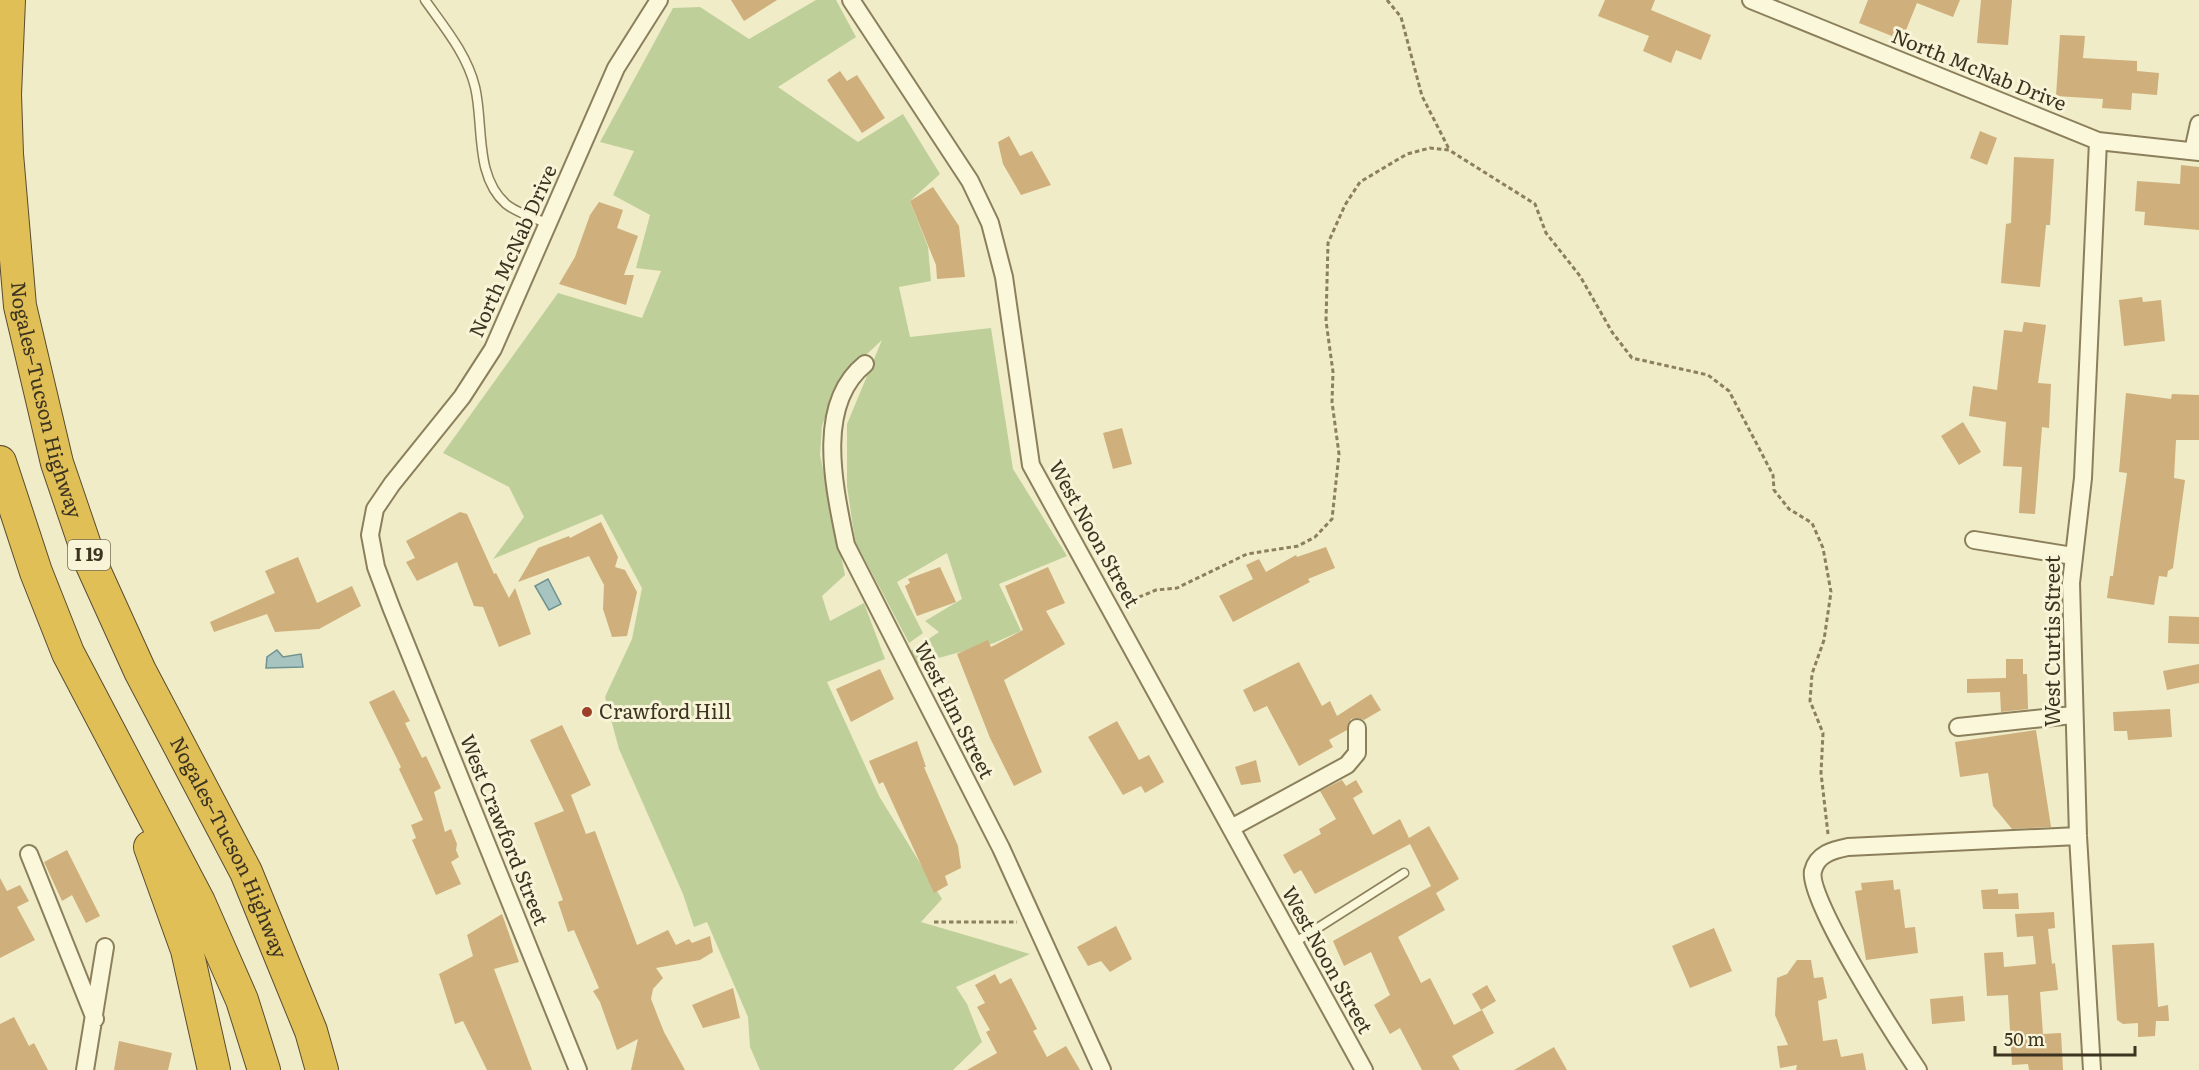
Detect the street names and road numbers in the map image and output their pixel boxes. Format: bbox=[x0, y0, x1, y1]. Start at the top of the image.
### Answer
street label: North McNab Drive bbox=[1888, 19, 2072, 117]
street label: North McNab Drive bbox=[460, 159, 563, 341]
street label: Nogales–Tucson Highway bbox=[5, 280, 92, 522]
street label: West Noon Street bbox=[1043, 454, 1149, 612]
road number: I 19 bbox=[68, 540, 110, 570]
street label: West Curtis Street bbox=[2036, 555, 2066, 727]
street label: West Elm Street bbox=[908, 635, 1003, 783]
street label: West Crawford Street bbox=[454, 729, 558, 929]
street label: Nogales–Tucson Highway bbox=[164, 730, 297, 963]
street label: West Noon Street bbox=[1276, 880, 1382, 1038]

